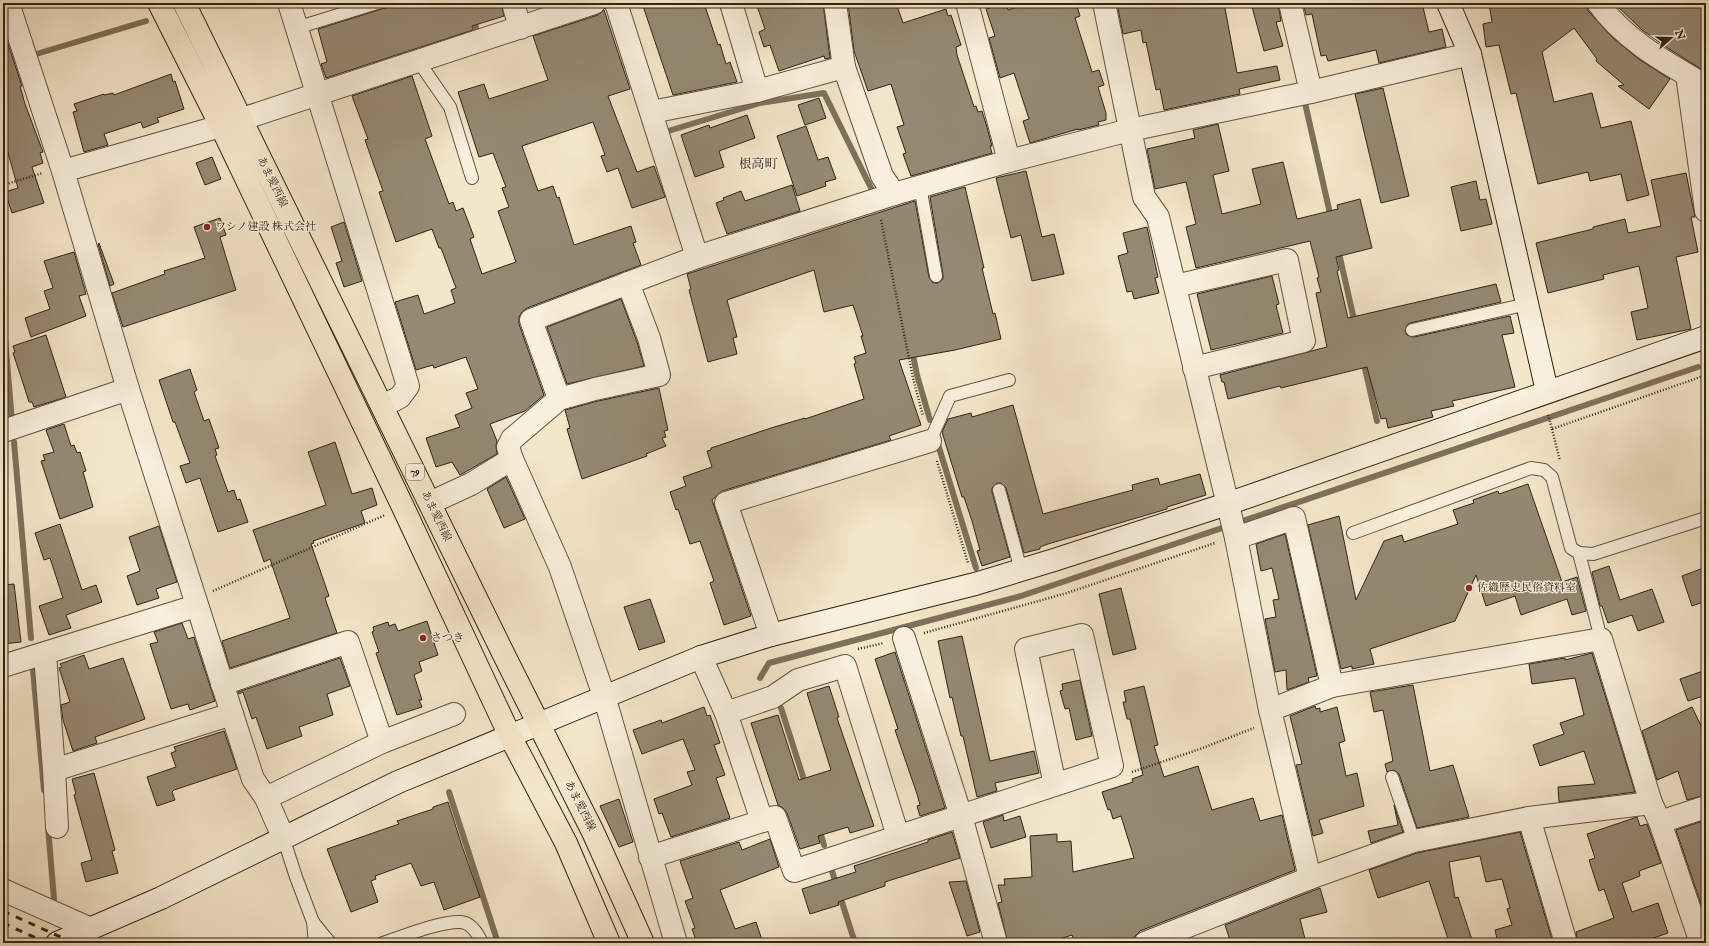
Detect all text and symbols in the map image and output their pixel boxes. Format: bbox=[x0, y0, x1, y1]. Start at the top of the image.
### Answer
north arrow bbox=[1651, 18, 1691, 58]
text: N bbox=[1671, 27, 1688, 42]
street label: あま愛西線 bbox=[254, 154, 290, 210]
district label: 根高町 bbox=[738, 156, 778, 173]
place label: ワシノ建設 株式会社 bbox=[215, 220, 316, 234]
marker: ワシノ建設 株式会社 bbox=[202, 222, 212, 232]
road number: 79 bbox=[406, 464, 424, 480]
street label: あま愛西線 bbox=[418, 488, 454, 544]
place label: 佐織歴史民俗資料室 bbox=[1477, 581, 1576, 595]
marker: 佐織歴史民俗資料室 bbox=[1464, 583, 1474, 593]
place label: さつき bbox=[431, 631, 464, 645]
marker: さつき bbox=[418, 633, 428, 643]
street label: あま愛西線 bbox=[561, 778, 599, 834]

